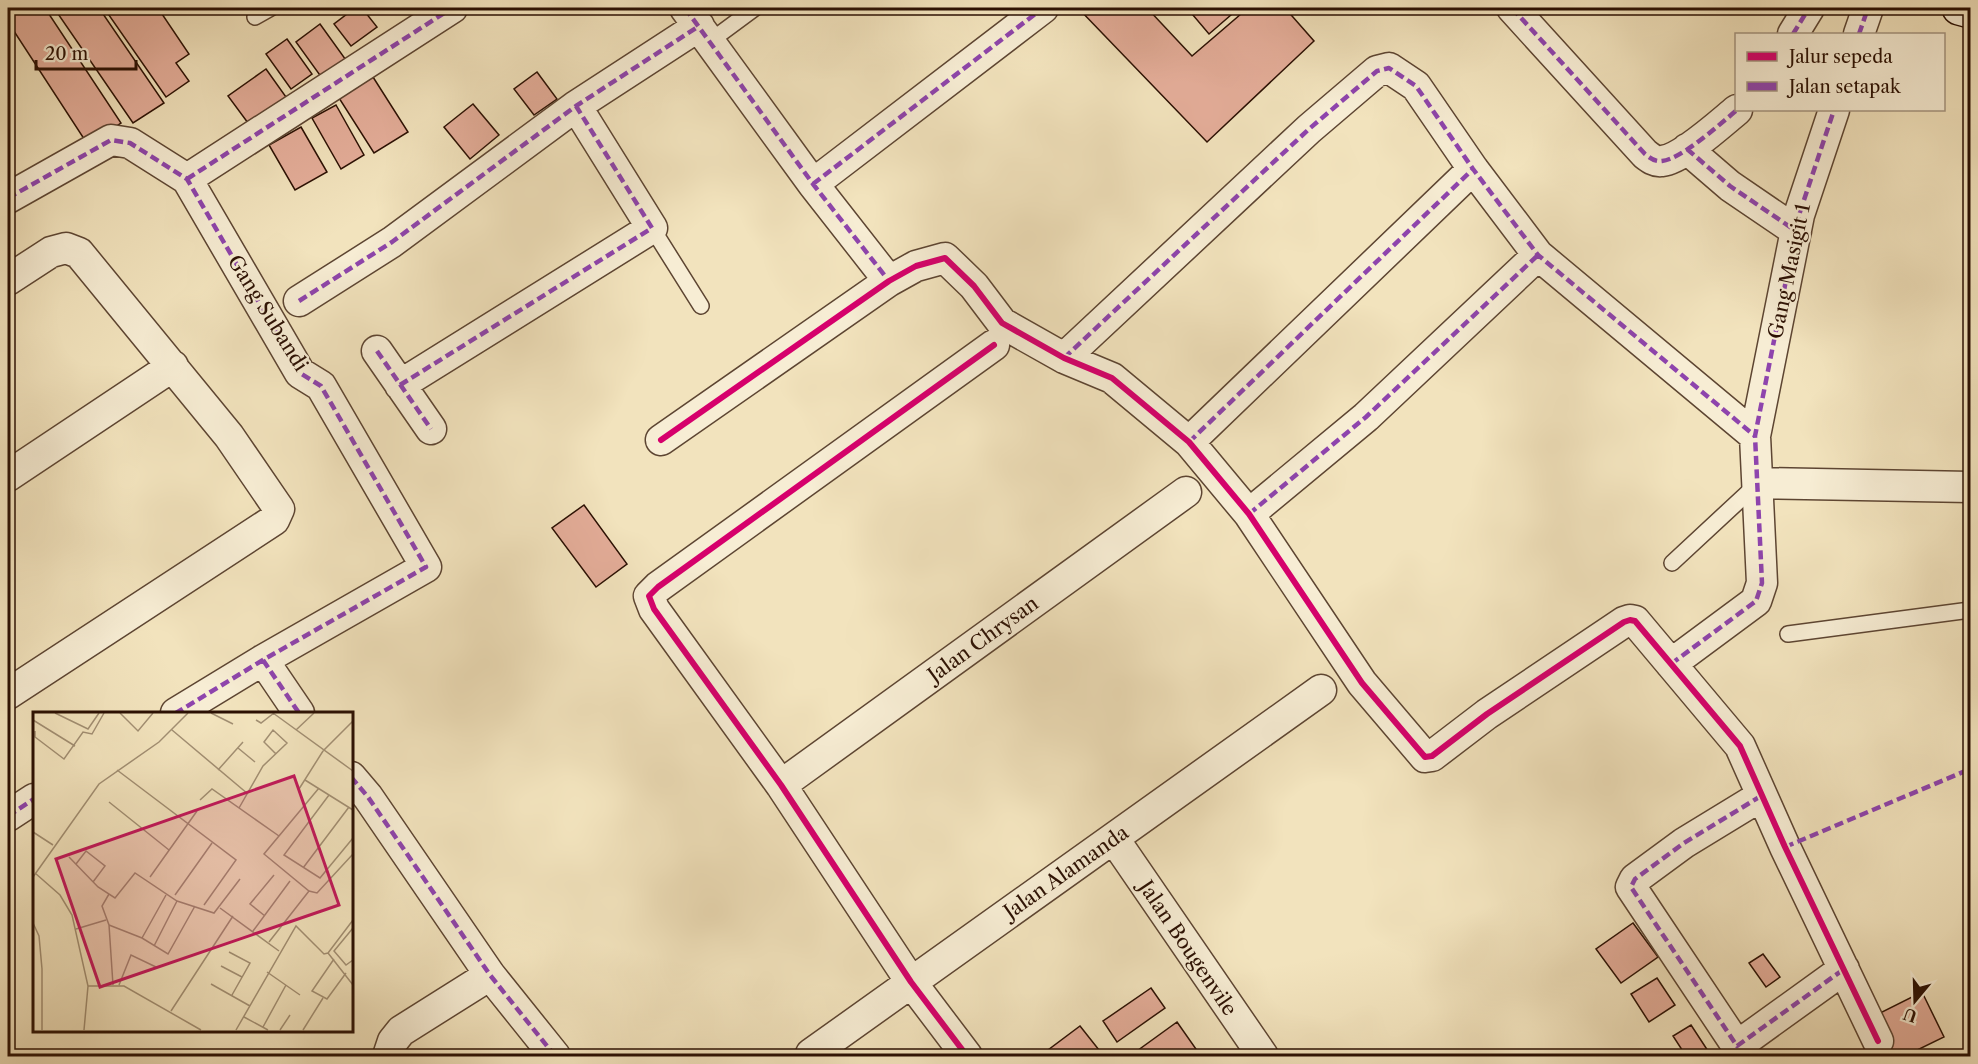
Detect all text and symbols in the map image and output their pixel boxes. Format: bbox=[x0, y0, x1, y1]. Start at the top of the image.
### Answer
scale bar bbox=[36, 33, 136, 71]
legend bbox=[1735, 33, 1945, 111]
text: 20 m bbox=[45, 43, 89, 65]
text: Jalur sepeda bbox=[1786, 46, 1893, 68]
text: Jalan setapak bbox=[1786, 76, 1902, 98]
street label: Gang Masigit 1 bbox=[1763, 200, 1815, 341]
street label: Gang Subandi bbox=[223, 250, 313, 376]
street label: Jalan Chrysan bbox=[921, 591, 1043, 689]
inset map bbox=[33, 712, 352, 1031]
street label: Jalan Alamanda bbox=[997, 820, 1133, 926]
street label: Jalan Bougenvile bbox=[1132, 873, 1242, 1020]
north arrow bbox=[1885, 971, 1945, 1031]
text: U bbox=[1901, 1004, 1920, 1027]

